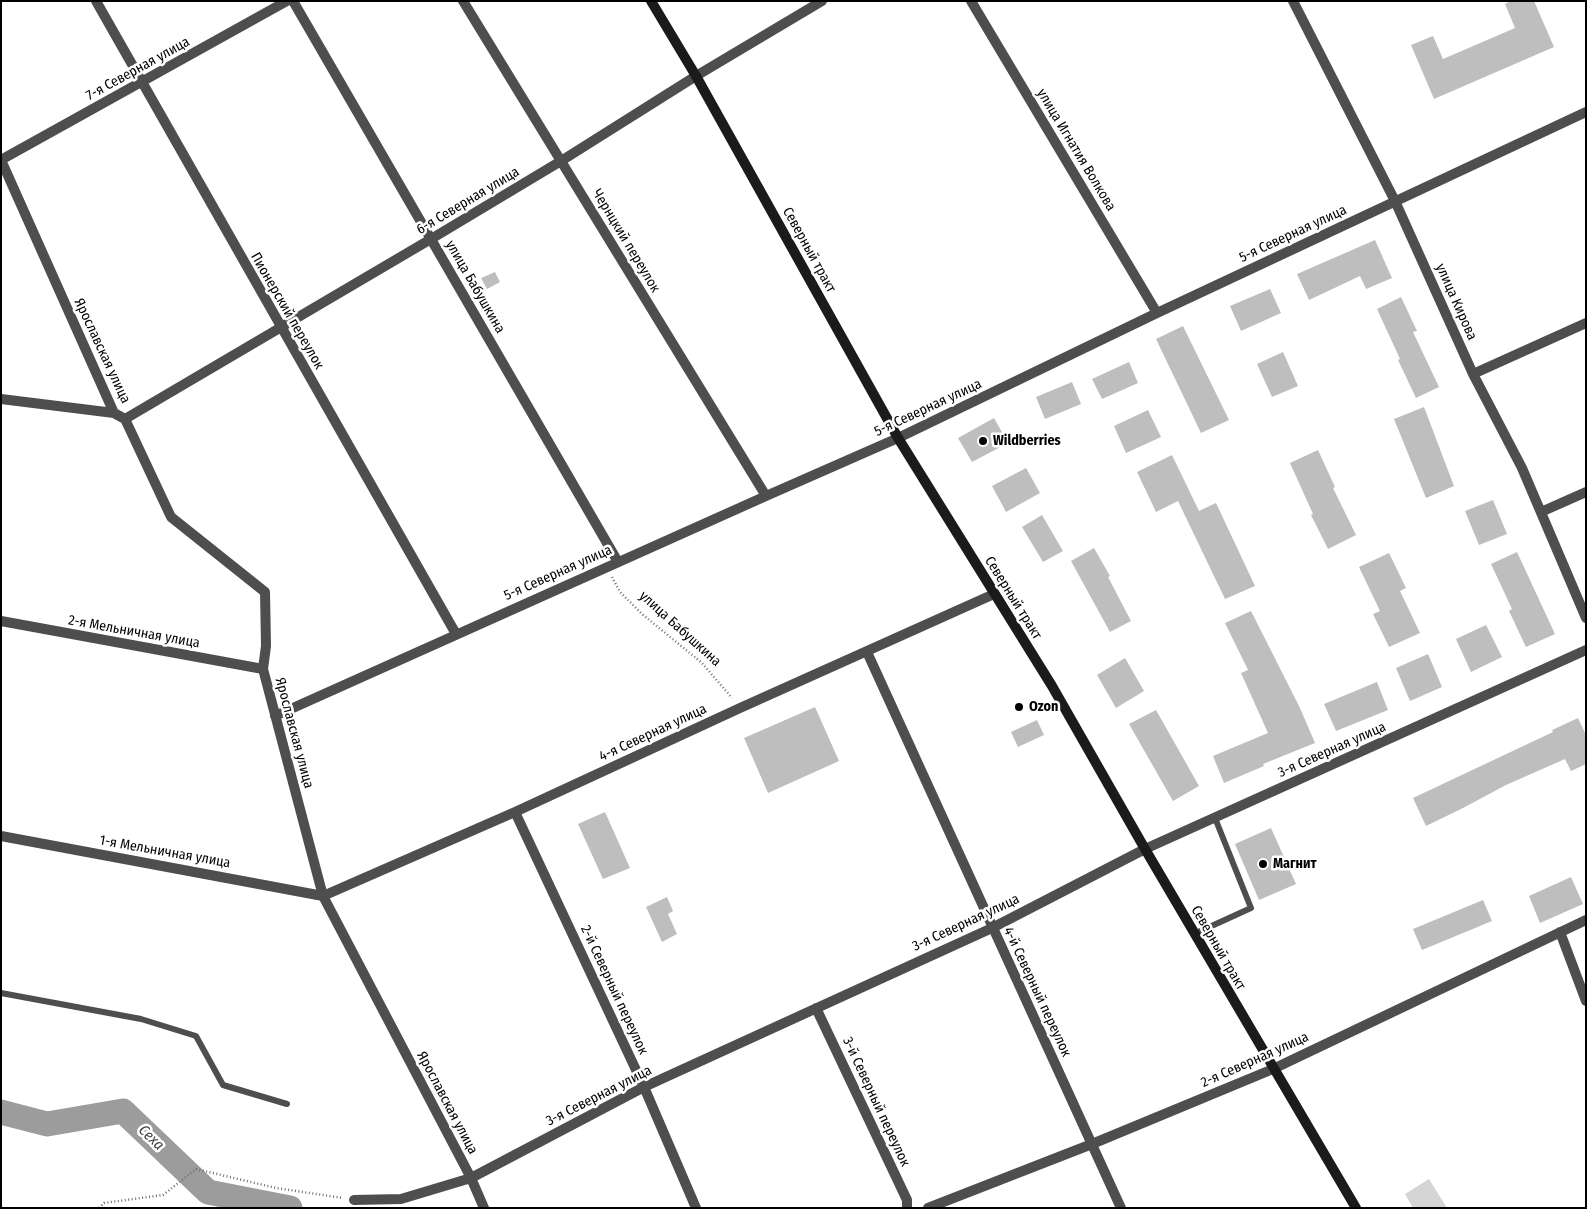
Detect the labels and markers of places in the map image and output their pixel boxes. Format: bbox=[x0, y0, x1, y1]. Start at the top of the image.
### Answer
place label: Wildberries bbox=[993, 433, 1061, 449]
marker: Wildberries bbox=[977, 435, 989, 447]
place label: Ozon bbox=[1029, 699, 1058, 715]
marker: Ozon bbox=[1013, 701, 1025, 713]
place label: Магнит bbox=[1273, 856, 1316, 872]
marker: Магнит bbox=[1257, 858, 1269, 870]

